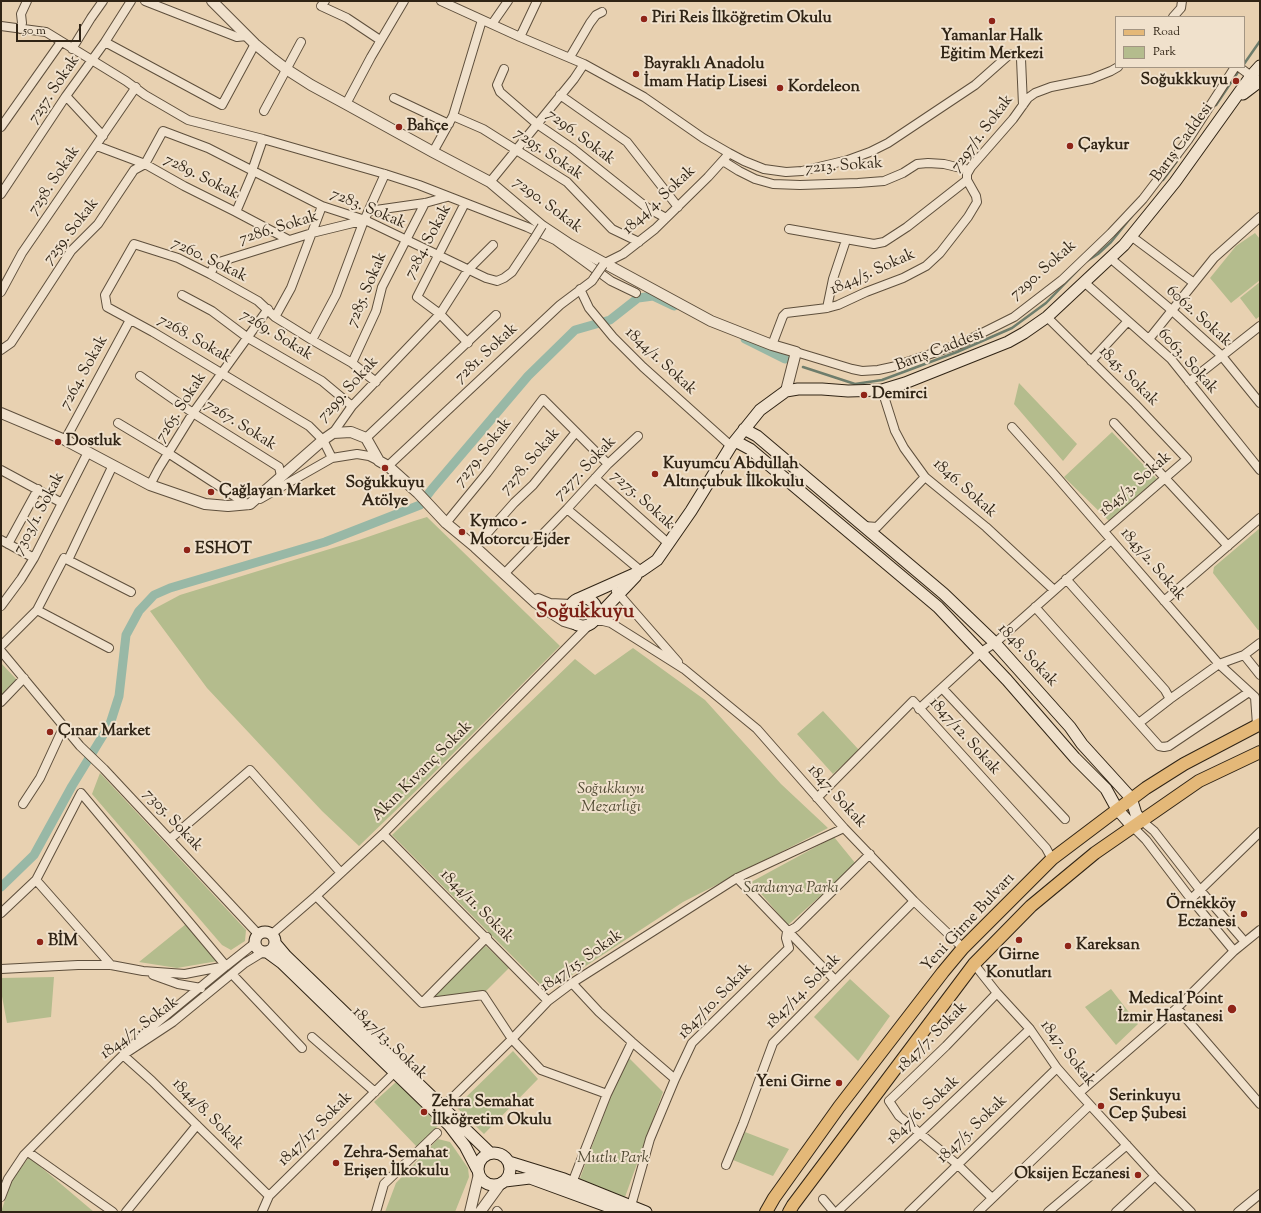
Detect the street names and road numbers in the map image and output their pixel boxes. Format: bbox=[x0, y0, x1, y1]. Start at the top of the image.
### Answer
street label: 7257. Sokak bbox=[25, 52, 85, 128]
street label: 7297/1. Sokak bbox=[948, 91, 1018, 177]
street label: Barış Caddesi bbox=[1148, 100, 1218, 186]
street label: 7296. Sokak bbox=[542, 106, 618, 170]
street label: 7295. Sokak bbox=[510, 125, 586, 185]
street label: 7258. Sokak bbox=[25, 143, 85, 219]
street label: 7289. Sokak bbox=[160, 151, 242, 205]
street label: 7213. Sokak bbox=[805, 155, 883, 179]
street label: 1844/4. Sokak bbox=[620, 162, 700, 240]
street label: 7290. Sokak bbox=[509, 174, 585, 238]
street label: 7283. Sokak bbox=[327, 185, 409, 235]
street label: 7259. Sokak bbox=[40, 195, 104, 269]
street label: 7284. Sokak bbox=[401, 201, 457, 283]
street label: 7286. Sokak bbox=[237, 208, 321, 250]
street label: 7260. Sokak bbox=[168, 234, 250, 288]
street label: 7290. Sokak bbox=[1007, 237, 1081, 305]
street label: 1844/5. Sokak bbox=[828, 246, 918, 300]
street label: 7285. Sokak bbox=[344, 250, 392, 330]
street label: 6062. Sokak bbox=[1161, 282, 1235, 352]
street label: 7269. Sokak bbox=[236, 306, 316, 366]
street label: 7268. Sokak bbox=[154, 311, 234, 369]
street label: 7281. Sokak bbox=[451, 320, 523, 388]
street label: 1844/1. Sokak bbox=[620, 324, 700, 400]
street label: Barış Caddesi bbox=[893, 325, 987, 377]
street label: 6063. Sokak bbox=[1153, 325, 1221, 399]
street label: 7264. Sokak bbox=[57, 333, 113, 413]
street label: 1845. Sokak bbox=[1094, 343, 1162, 411]
street label: 7299. Sokak bbox=[315, 353, 383, 427]
street label: 7265. Sokak bbox=[152, 370, 212, 446]
street label: 7267. Sokak bbox=[201, 396, 279, 456]
street label: 7279. Sokak bbox=[451, 415, 517, 491]
street label: 7278. Sokak bbox=[497, 425, 565, 499]
street label: 7277. Sokak bbox=[551, 433, 621, 505]
street label: 1845/3. Sokak bbox=[1096, 448, 1176, 522]
street label: 1846. Sokak bbox=[928, 455, 1000, 523]
street label: 7275. Sokak bbox=[606, 467, 678, 535]
street label: 7303/1. Sokak bbox=[10, 469, 70, 559]
street label: 1845/2. Sokak bbox=[1115, 525, 1189, 605]
street label: 1848. Sokak bbox=[993, 620, 1061, 692]
street label: 1847/12. Sokak bbox=[924, 694, 1004, 780]
street label: Akın Kıvanç Sokak bbox=[369, 718, 477, 826]
street label: 1847. Sokak bbox=[802, 761, 870, 833]
street label: 7305. Sokak bbox=[138, 786, 206, 856]
street label: 1844/11. Sokak bbox=[435, 866, 517, 948]
street label: Yeni Girne Bulvarı bbox=[918, 870, 1020, 976]
street label: 1847/15. Sokak bbox=[537, 927, 627, 997]
street label: 1847/14. Sokak bbox=[762, 950, 846, 1034]
street label: 1847/10. Sokak bbox=[675, 960, 757, 1044]
street label: 1844/7. Sokak bbox=[97, 993, 183, 1065]
street label: 1847/7. Sokak bbox=[894, 999, 972, 1077]
street label: 1847/13. Sokak bbox=[348, 1004, 430, 1084]
street label: 1847. Sokak bbox=[1035, 1017, 1099, 1091]
street label: 1847/6. Sokak bbox=[884, 1072, 964, 1150]
street label: 1844/8. Sokak bbox=[167, 1075, 247, 1155]
street label: 1847/17. Sokak bbox=[275, 1089, 357, 1171]
street label: 1847/5. Sokak bbox=[934, 1092, 1012, 1168]

